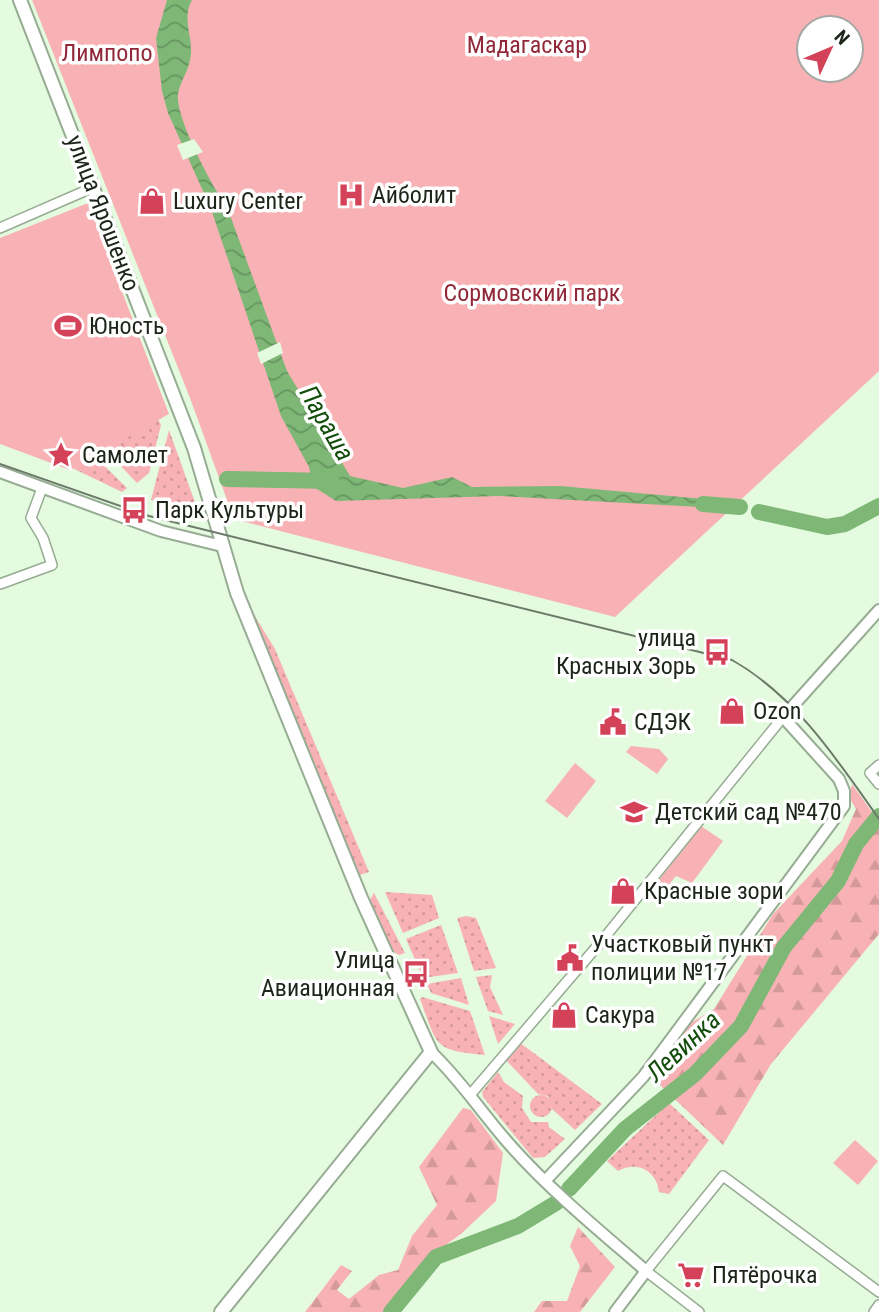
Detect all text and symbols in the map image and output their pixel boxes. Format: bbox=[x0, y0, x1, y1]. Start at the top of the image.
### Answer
north arrow bbox=[795, 14, 865, 84]
text: N bbox=[830, 25, 854, 50]
park label: Мадагаскар bbox=[467, 31, 587, 59]
park label: Лимпопо bbox=[61, 39, 153, 67]
street label: улица Ярошенко bbox=[60, 131, 146, 295]
hospital icon: Айболит bbox=[336, 180, 366, 210]
place label: Айболит bbox=[372, 181, 456, 209]
shop icon: Luxury Center bbox=[137, 186, 167, 216]
place label: Luxury Center bbox=[173, 187, 303, 215]
park label: Сормовский парк bbox=[444, 279, 621, 307]
sports icon: Юность bbox=[53, 311, 83, 341]
place label: Юность bbox=[89, 312, 164, 340]
water label: Параша bbox=[293, 380, 361, 466]
place icon: Самолет bbox=[46, 440, 76, 470]
place label: Самолет bbox=[82, 441, 168, 469]
bus stop icon: Парк Культуры bbox=[119, 495, 149, 525]
place label: Парк Культуры bbox=[155, 496, 304, 524]
place label: улица Красных Зорь bbox=[556, 624, 696, 680]
bus stop icon: улица Красных Зорь bbox=[702, 637, 732, 667]
shop icon: Ozon bbox=[717, 696, 747, 726]
place label: Ozon bbox=[753, 697, 801, 725]
public building icon: СДЭК bbox=[598, 707, 628, 737]
place label: СДЭК bbox=[634, 708, 692, 736]
school or university icon: Детский сад №470 bbox=[619, 797, 649, 827]
place label: Детский сад №470 bbox=[655, 798, 842, 826]
shop icon: Красные зори bbox=[608, 876, 638, 906]
place label: Красные зори bbox=[644, 877, 784, 905]
place label: Участковый пункт полиции №17 bbox=[591, 930, 774, 986]
public building icon: Участковый пункт полиции №17 bbox=[555, 943, 585, 973]
place label: Улица Авиационная bbox=[261, 946, 395, 1002]
bus stop icon: Улица Авиационная bbox=[401, 959, 431, 989]
shop icon: Сакура bbox=[549, 1000, 579, 1030]
place label: Сакура bbox=[585, 1001, 655, 1029]
water label: Левинка bbox=[639, 1004, 726, 1088]
supermarket icon: Пятёрочка bbox=[676, 1260, 706, 1290]
place label: Пятёрочка bbox=[712, 1261, 817, 1289]

